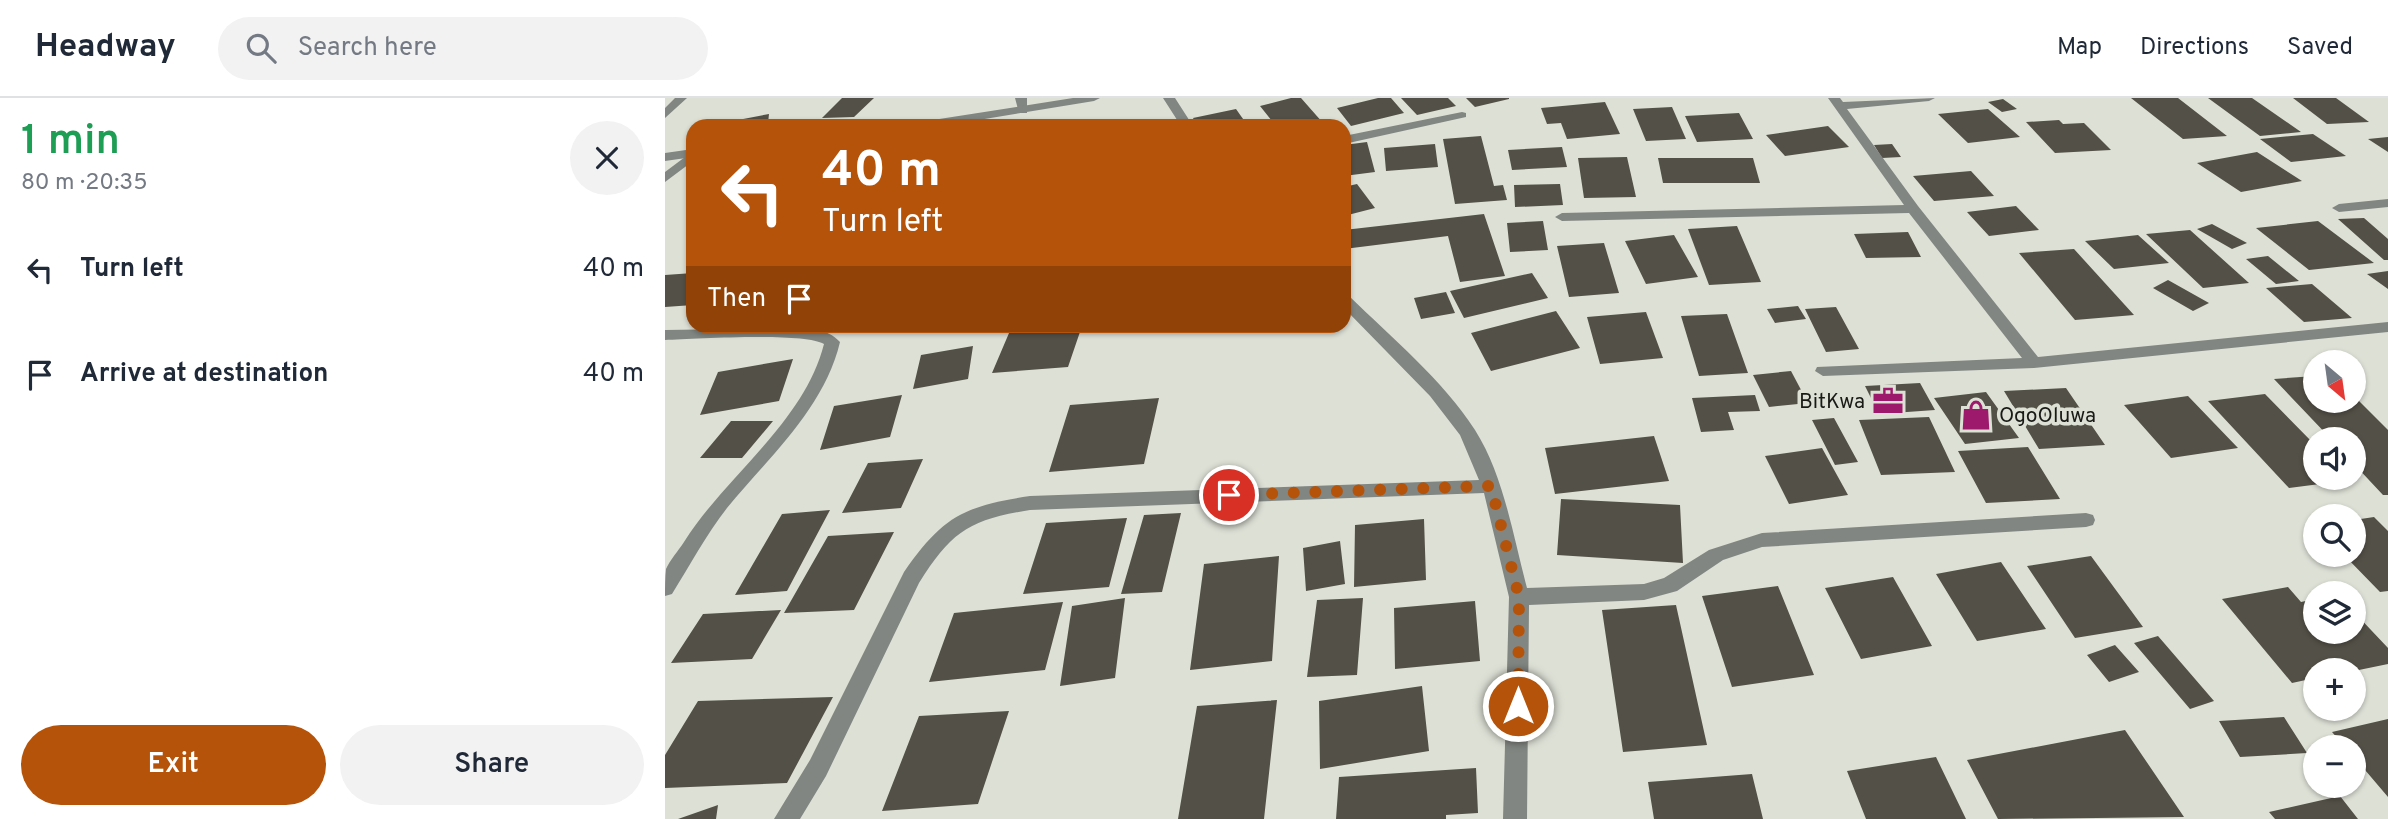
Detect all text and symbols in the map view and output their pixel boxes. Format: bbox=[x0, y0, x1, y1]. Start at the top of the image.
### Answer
search box bbox=[218, 17, 708, 80]
text: Headway bbox=[35, 27, 176, 69]
icon: search bbox=[242, 29, 280, 67]
text: Search here bbox=[298, 32, 437, 65]
text: Map bbox=[2057, 33, 2102, 63]
text: Directions bbox=[2140, 33, 2249, 63]
text: Saved bbox=[2287, 33, 2353, 63]
text: 1 min bbox=[21, 116, 120, 169]
button: close bbox=[570, 121, 644, 195]
text: 40 m bbox=[822, 142, 941, 204]
icon: left bbox=[707, 147, 798, 238]
text: 80 m · 20:35 bbox=[21, 169, 147, 198]
text: Turn left bbox=[822, 203, 943, 243]
icon: left bbox=[21, 251, 59, 289]
text: Turn left bbox=[80, 253, 184, 286]
text: 40 m bbox=[583, 253, 644, 286]
icon: arrive bbox=[780, 280, 818, 318]
text: Then bbox=[707, 283, 766, 316]
north arrow bbox=[2303, 350, 2366, 413]
map controls bbox=[2303, 350, 2366, 798]
icon: arrive bbox=[21, 356, 59, 394]
text: Arrive at destination bbox=[80, 358, 328, 391]
text: 40 m bbox=[583, 358, 644, 391]
office icon: BitKwa bbox=[1871, 384, 1905, 418]
place label: BitKwa bbox=[1799, 389, 1865, 416]
shop icon: OgoOluwa bbox=[1959, 398, 1993, 432]
place label: OgoOluwa bbox=[1999, 403, 2096, 430]
button: sound bbox=[2303, 427, 2366, 490]
pin bbox=[1199, 465, 1259, 525]
icon: arrive bbox=[1210, 476, 1248, 514]
button: search bbox=[2303, 504, 2366, 567]
button: layers bbox=[2303, 581, 2366, 644]
button: + bbox=[2303, 658, 2366, 721]
position arrow bbox=[1481, 669, 1555, 743]
button: Exit bbox=[21, 725, 326, 805]
button: Share bbox=[340, 725, 644, 805]
button: − bbox=[2303, 735, 2366, 798]

